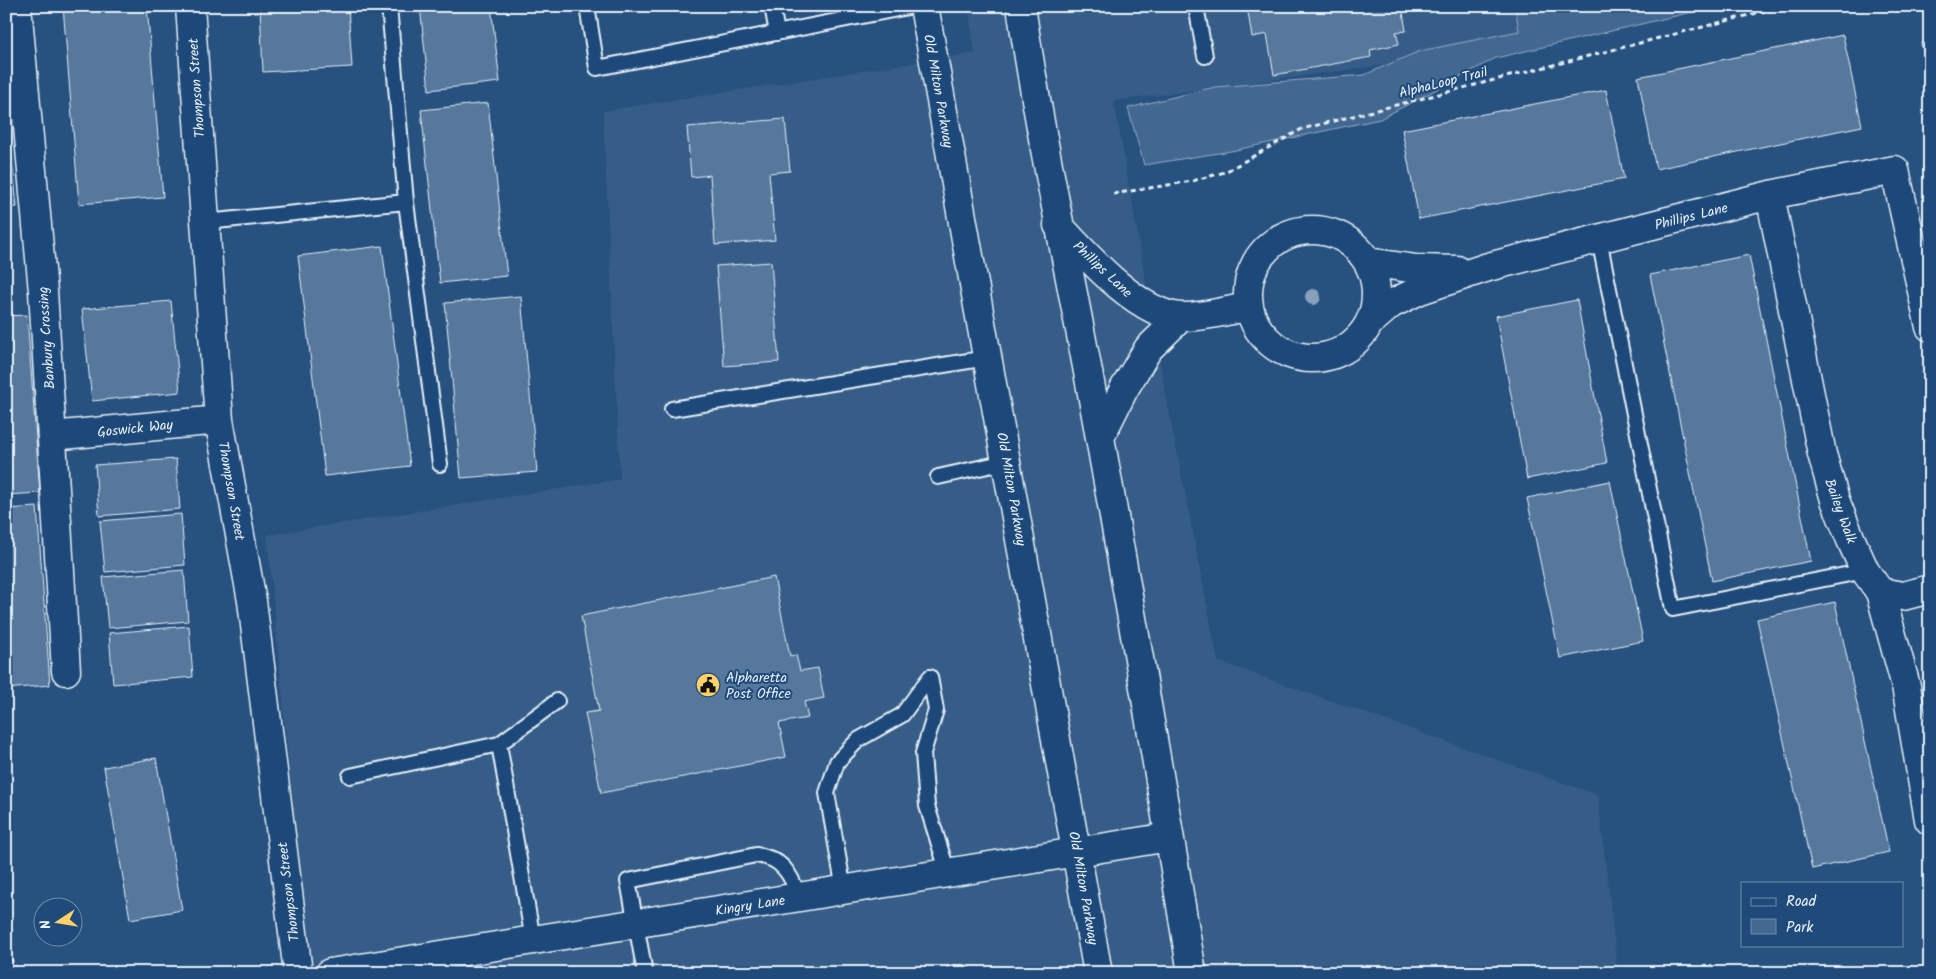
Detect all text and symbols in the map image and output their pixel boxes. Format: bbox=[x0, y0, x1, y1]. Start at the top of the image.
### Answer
street label: Old Milton Parkway bbox=[917, 33, 959, 150]
street label: Thompson Street bbox=[182, 37, 211, 139]
street label: AlphaLoop Trail bbox=[1397, 61, 1490, 105]
street label: Phillips Lane bbox=[1652, 197, 1731, 237]
street label: Phillips Lane bbox=[1067, 236, 1138, 304]
street label: Banbury Crossing bbox=[32, 286, 62, 390]
street label: Goswick Way bbox=[96, 414, 175, 444]
street label: Old Milton Parkway bbox=[990, 431, 1032, 548]
street label: Thompson Street bbox=[211, 440, 251, 543]
street label: Bailey Walk bbox=[1818, 476, 1862, 548]
place label: Alpharetta Post Office bbox=[726, 667, 791, 705]
public building icon: Alpharetta Post Office bbox=[695, 672, 721, 698]
street label: Old Milton Parkway bbox=[1062, 830, 1104, 947]
street label: Thompson Street bbox=[272, 840, 306, 943]
legend bbox=[1741, 882, 1904, 946]
street label: Kingry Lane bbox=[714, 889, 787, 922]
text: Road bbox=[1786, 890, 1817, 914]
north arrow bbox=[32, 896, 82, 946]
text: Park bbox=[1786, 916, 1814, 940]
text: N bbox=[35, 918, 58, 931]

